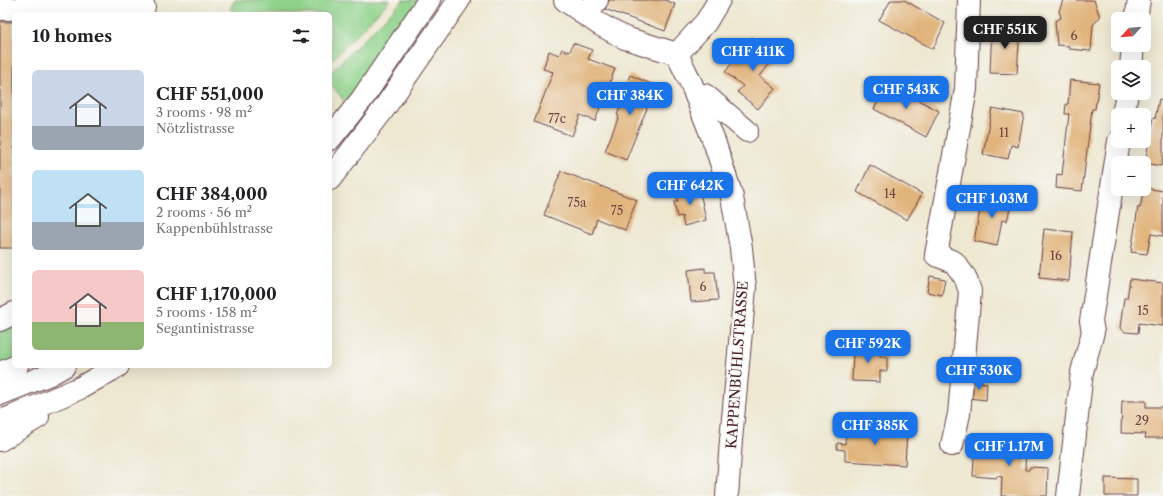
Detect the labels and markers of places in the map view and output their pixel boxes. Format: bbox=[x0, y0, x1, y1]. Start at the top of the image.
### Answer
pin: CHF 551K bbox=[964, 16, 1046, 50]
pin: CHF 411K bbox=[712, 38, 794, 72]
pin: CHF 543K bbox=[865, 76, 947, 110]
pin: CHF 384K bbox=[589, 82, 671, 116]
pin: CHF 642K bbox=[649, 172, 731, 206]
pin: CHF 1.03M bbox=[946, 185, 1038, 219]
pin: CHF 592K bbox=[827, 330, 909, 364]
pin: CHF 530K bbox=[938, 357, 1020, 391]
pin: CHF 385K bbox=[834, 412, 916, 446]
pin: CHF 1.17M bbox=[963, 433, 1055, 467]

